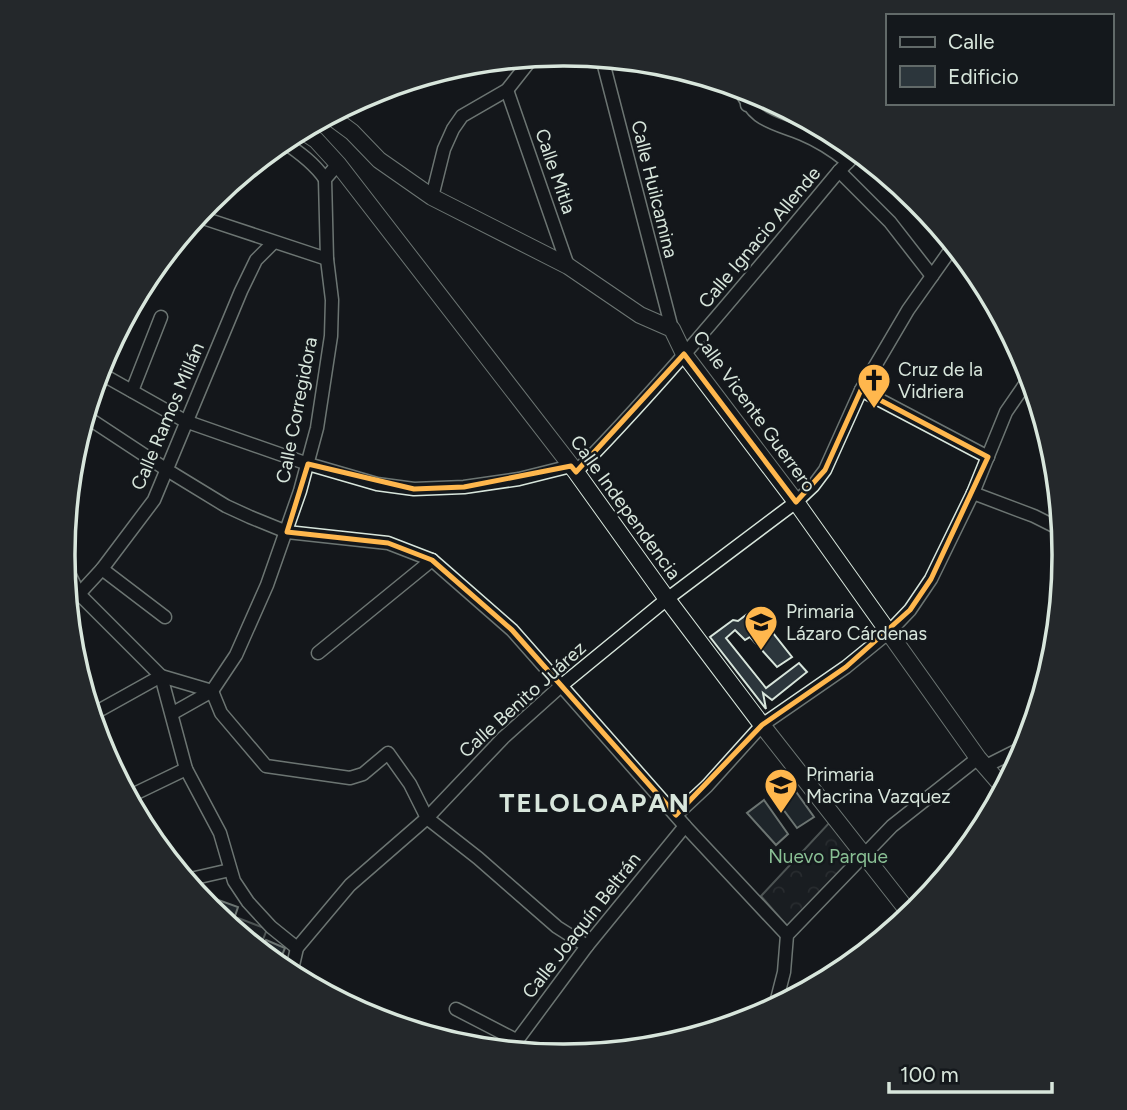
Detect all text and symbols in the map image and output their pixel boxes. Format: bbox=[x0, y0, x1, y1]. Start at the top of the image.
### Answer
legend bbox=[886, 14, 1113, 105]
text: Calle bbox=[948, 29, 995, 54]
text: Edificio bbox=[948, 64, 1019, 89]
street label: Calle Huilcamina bbox=[626, 118, 683, 260]
street label: Calle Mitla bbox=[530, 126, 581, 217]
street label: Calle Ignacio Allende bbox=[694, 162, 825, 313]
street label: Calle Vicente Guerrero bbox=[688, 326, 821, 497]
street label: Calle Corregidora bbox=[271, 335, 322, 485]
street label: Calle Ramos Millán bbox=[126, 339, 209, 494]
place label: Cruz de la Vidriera bbox=[898, 358, 983, 403]
church icon: Cruz de la Vidriera bbox=[855, 361, 893, 410]
street label: Calle Independencia bbox=[566, 431, 686, 584]
place label: Primaria Lázaro Cárdenas bbox=[786, 600, 927, 645]
school or university icon: Primaria Lázaro Cárdenas bbox=[742, 603, 780, 652]
street label: Calle Benito Juárez bbox=[454, 636, 591, 762]
place label: Primaria Macrina Vazquez bbox=[806, 763, 951, 808]
school or university icon: Primaria Macrina Vazquez bbox=[762, 766, 800, 815]
district label: TELOLOAPAN bbox=[499, 787, 691, 819]
park label: Nuevo Parque bbox=[768, 845, 888, 868]
street label: Calle Joaquín Beltrán bbox=[517, 848, 645, 1003]
scale bar bbox=[889, 1050, 1052, 1094]
text: 100 m bbox=[900, 1062, 959, 1087]

